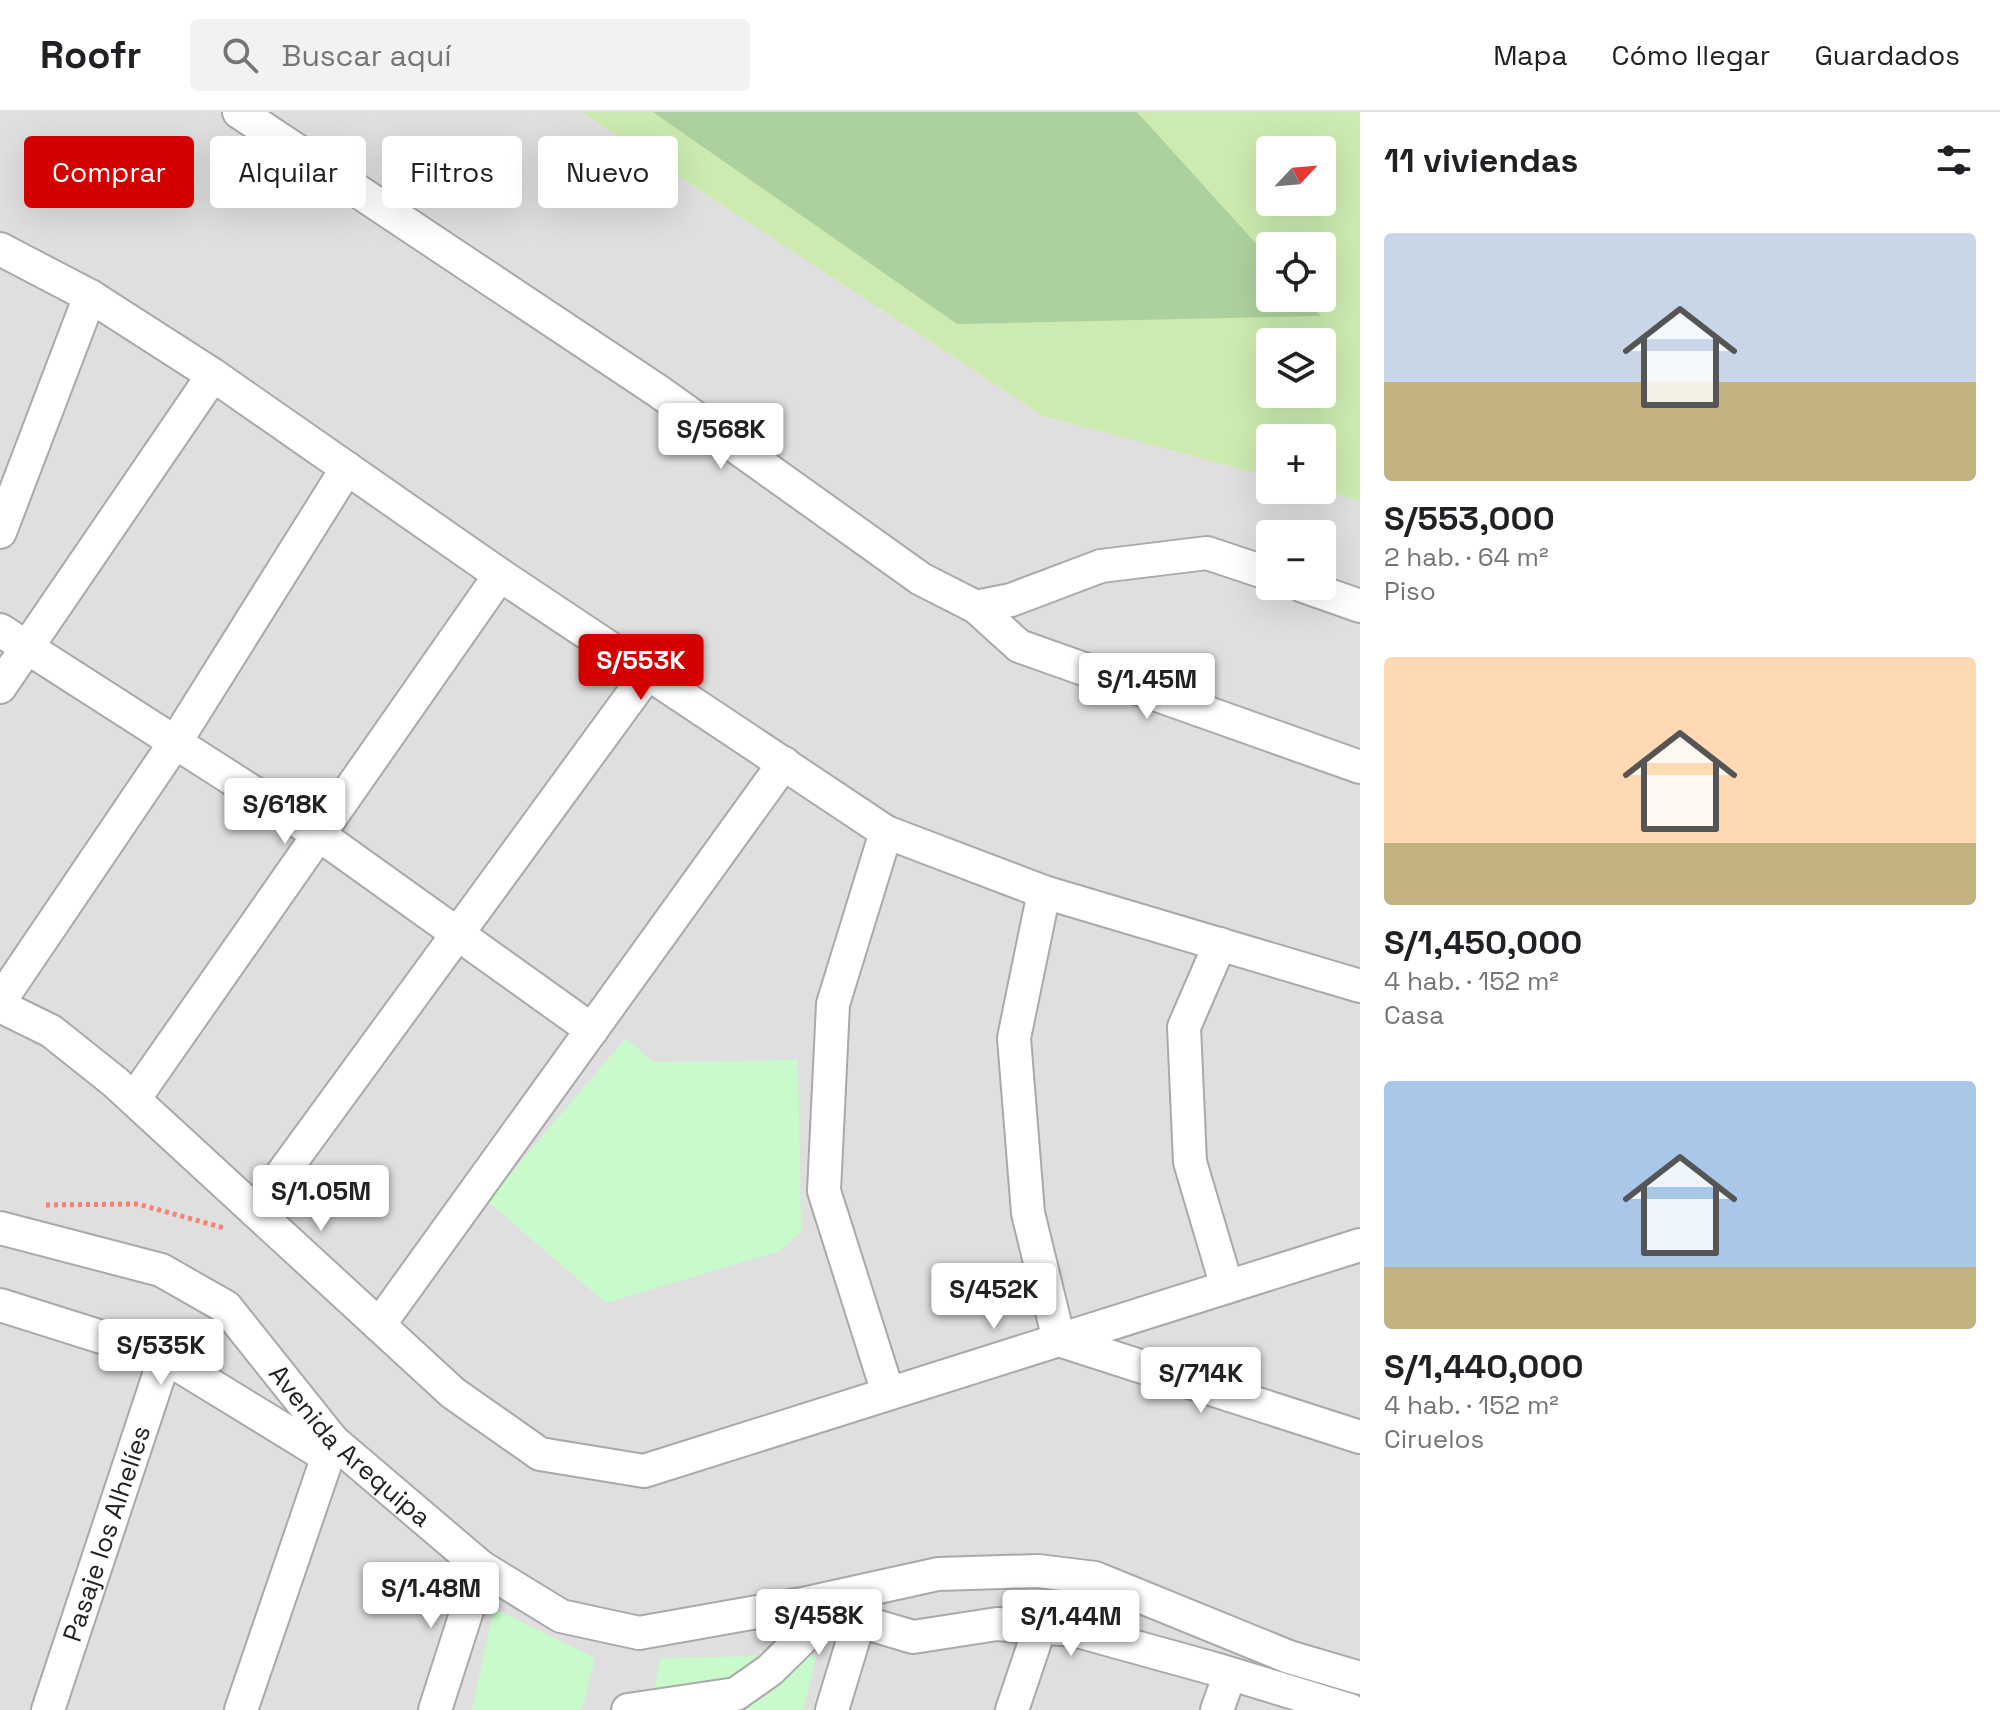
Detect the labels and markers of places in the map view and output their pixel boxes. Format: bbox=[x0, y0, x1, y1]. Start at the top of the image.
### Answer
pin: S/568K bbox=[656, 403, 786, 471]
pin: S/553K bbox=[576, 634, 706, 702]
pin: S/1.45M bbox=[1073, 653, 1221, 721]
pin: S/618K bbox=[220, 778, 350, 846]
pin: S/1.05M bbox=[247, 1165, 395, 1233]
pin: S/452K bbox=[929, 1263, 1059, 1331]
pin: S/535K bbox=[96, 1319, 226, 1387]
pin: S/714K bbox=[1136, 1347, 1266, 1415]
pin: S/1.48M bbox=[357, 1562, 505, 1630]
pin: S/458K bbox=[754, 1589, 884, 1657]
pin: S/1.44M bbox=[997, 1590, 1145, 1658]

